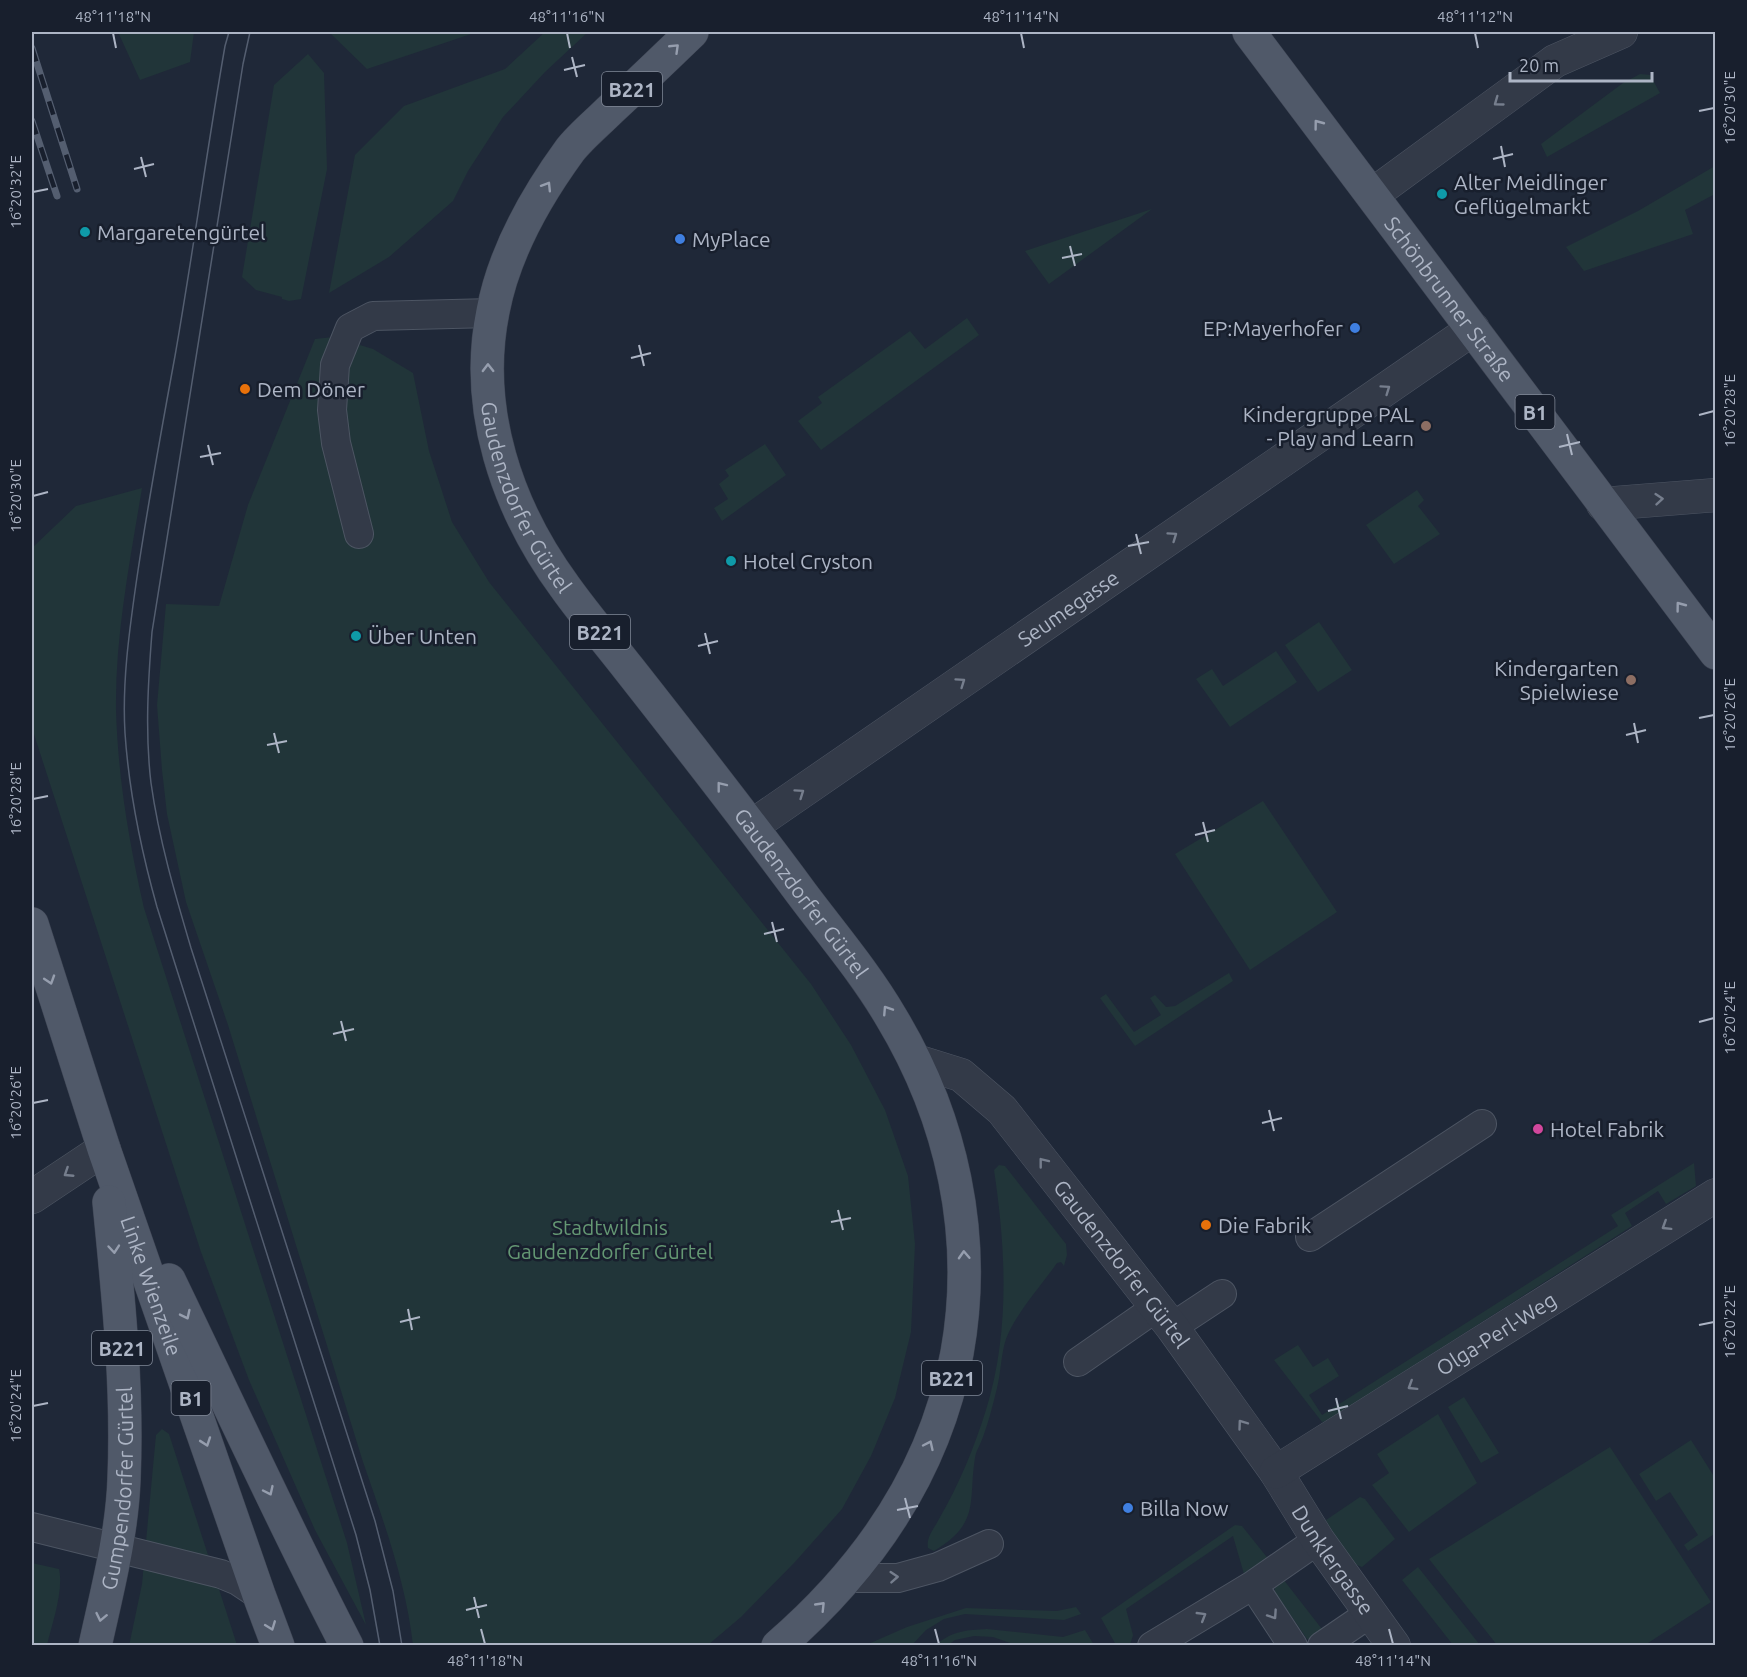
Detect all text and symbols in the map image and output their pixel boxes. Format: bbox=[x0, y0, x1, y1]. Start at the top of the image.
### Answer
text: 48°11'18"N bbox=[75, 8, 151, 25]
text: 48°11'16"N bbox=[529, 8, 605, 25]
text: 48°11'14"N bbox=[983, 8, 1059, 25]
text: 48°11'12"N bbox=[1437, 8, 1513, 25]
one-way arrow bbox=[668, 44, 679, 55]
scale bar bbox=[1510, 45, 1652, 83]
text: 20 m bbox=[1519, 55, 1559, 75]
text: 16°20'30"E bbox=[1721, 71, 1738, 145]
road number: B221 bbox=[602, 72, 662, 106]
one-way arrow bbox=[1494, 95, 1505, 106]
one-way arrow bbox=[1315, 119, 1326, 130]
text: 16°20'32"E bbox=[7, 155, 24, 229]
place label: Alter Meidlinger Geflügelmarkt bbox=[1454, 170, 1607, 218]
one-way arrow bbox=[540, 182, 551, 193]
marker: Alter Meidlinger Geflügelmarkt bbox=[1435, 187, 1449, 201]
street label: Schönbrunner Straße bbox=[1380, 212, 1519, 386]
place label: Margaretengürtel bbox=[97, 220, 266, 244]
marker: Margaretengürtel bbox=[78, 225, 92, 239]
place label: MyPlace bbox=[692, 227, 771, 251]
marker: MyPlace bbox=[673, 232, 687, 246]
place label: EP:Mayerhofer bbox=[1203, 316, 1343, 340]
marker: EP:Mayerhofer bbox=[1348, 321, 1362, 335]
one-way arrow bbox=[482, 364, 494, 373]
text: 16°20'28"E bbox=[1721, 374, 1738, 448]
place label: Dem Döner bbox=[257, 377, 365, 401]
marker: Dem Döner bbox=[238, 382, 252, 396]
one-way arrow bbox=[1379, 385, 1390, 396]
road number: B1 bbox=[1516, 395, 1555, 429]
street label: Gaudenzdorfer Gürtel bbox=[477, 400, 577, 597]
place label: Kindergruppe PAL - Play and Learn bbox=[1243, 402, 1414, 450]
marker: Kindergruppe PAL - Play and Learn bbox=[1419, 419, 1433, 433]
text: 16°20'30"E bbox=[7, 459, 24, 533]
one-way arrow bbox=[1655, 493, 1664, 506]
one-way arrow bbox=[1167, 532, 1178, 543]
place label: Hotel Cryston bbox=[743, 549, 873, 573]
marker: Hotel Cryston bbox=[724, 554, 738, 568]
street label: Seumegasse bbox=[1013, 565, 1123, 651]
one-way arrow bbox=[1677, 602, 1688, 613]
road number: B221 bbox=[570, 615, 630, 649]
place label: Über Unten bbox=[368, 624, 477, 648]
marker: Über Unten bbox=[349, 629, 363, 643]
place label: Kindergarten Spielwiese bbox=[1494, 656, 1619, 704]
marker: Kindergarten Spielwiese bbox=[1624, 673, 1638, 687]
one-way arrow bbox=[954, 678, 965, 689]
text: 16°20'26"E bbox=[1721, 678, 1738, 752]
text: 16°20'28"E bbox=[7, 762, 24, 836]
one-way arrow bbox=[717, 782, 728, 793]
one-way arrow bbox=[794, 789, 805, 800]
street label: Gaudenzdorfer Gürtel bbox=[730, 803, 873, 982]
one-way arrow bbox=[42, 974, 55, 985]
text: 16°20'24"E bbox=[1721, 981, 1738, 1055]
one-way arrow bbox=[883, 1006, 894, 1017]
text: 16°20'26"E bbox=[7, 1066, 24, 1140]
place label: Hotel Fabrik bbox=[1550, 1117, 1664, 1141]
marker: Hotel Fabrik bbox=[1531, 1122, 1545, 1136]
one-way arrow bbox=[1039, 1158, 1050, 1169]
one-way arrow bbox=[64, 1166, 75, 1177]
street label: Gaudenzdorfer Gürtel bbox=[1049, 1175, 1195, 1352]
street label: Linke Wienzeile bbox=[116, 1213, 187, 1359]
place label: Die Fabrik bbox=[1218, 1213, 1312, 1237]
park label: Stadtwildnis Gaudenzdorfer Gürtel bbox=[507, 1215, 713, 1263]
marker: Die Fabrik bbox=[1199, 1218, 1213, 1232]
one-way arrow bbox=[1662, 1219, 1672, 1231]
one-way arrow bbox=[107, 1244, 120, 1254]
one-way arrow bbox=[957, 1250, 970, 1259]
text: 16°20'22"E bbox=[1721, 1285, 1738, 1359]
street label: Olga-Perl-Weg bbox=[1432, 1287, 1560, 1380]
one-way arrow bbox=[178, 1308, 190, 1319]
road number: B221 bbox=[92, 1331, 152, 1365]
road number: B221 bbox=[922, 1361, 982, 1395]
text: 16°20'24"E bbox=[7, 1369, 24, 1443]
one-way arrow bbox=[1408, 1379, 1418, 1391]
road number: B1 bbox=[172, 1381, 210, 1415]
street label: Gumpendorfer Gürtel bbox=[96, 1386, 137, 1592]
one-way arrow bbox=[1238, 1420, 1249, 1431]
one-way arrow bbox=[199, 1436, 212, 1447]
one-way arrow bbox=[922, 1441, 934, 1452]
one-way arrow bbox=[262, 1484, 274, 1495]
place label: Billa Now bbox=[1140, 1496, 1229, 1520]
marker: Billa Now bbox=[1121, 1501, 1135, 1515]
street label: Dunklergasse bbox=[1287, 1501, 1379, 1619]
one-way arrow bbox=[889, 1571, 898, 1584]
one-way arrow bbox=[814, 1602, 825, 1612]
one-way arrow bbox=[1266, 1609, 1277, 1620]
one-way arrow bbox=[1196, 1611, 1206, 1623]
one-way arrow bbox=[95, 1612, 108, 1622]
one-way arrow bbox=[264, 1620, 276, 1631]
text: 48°11'18"N bbox=[447, 1652, 523, 1669]
text: 48°11'16"N bbox=[901, 1652, 977, 1669]
text: 48°11'14"N bbox=[1355, 1652, 1431, 1669]

